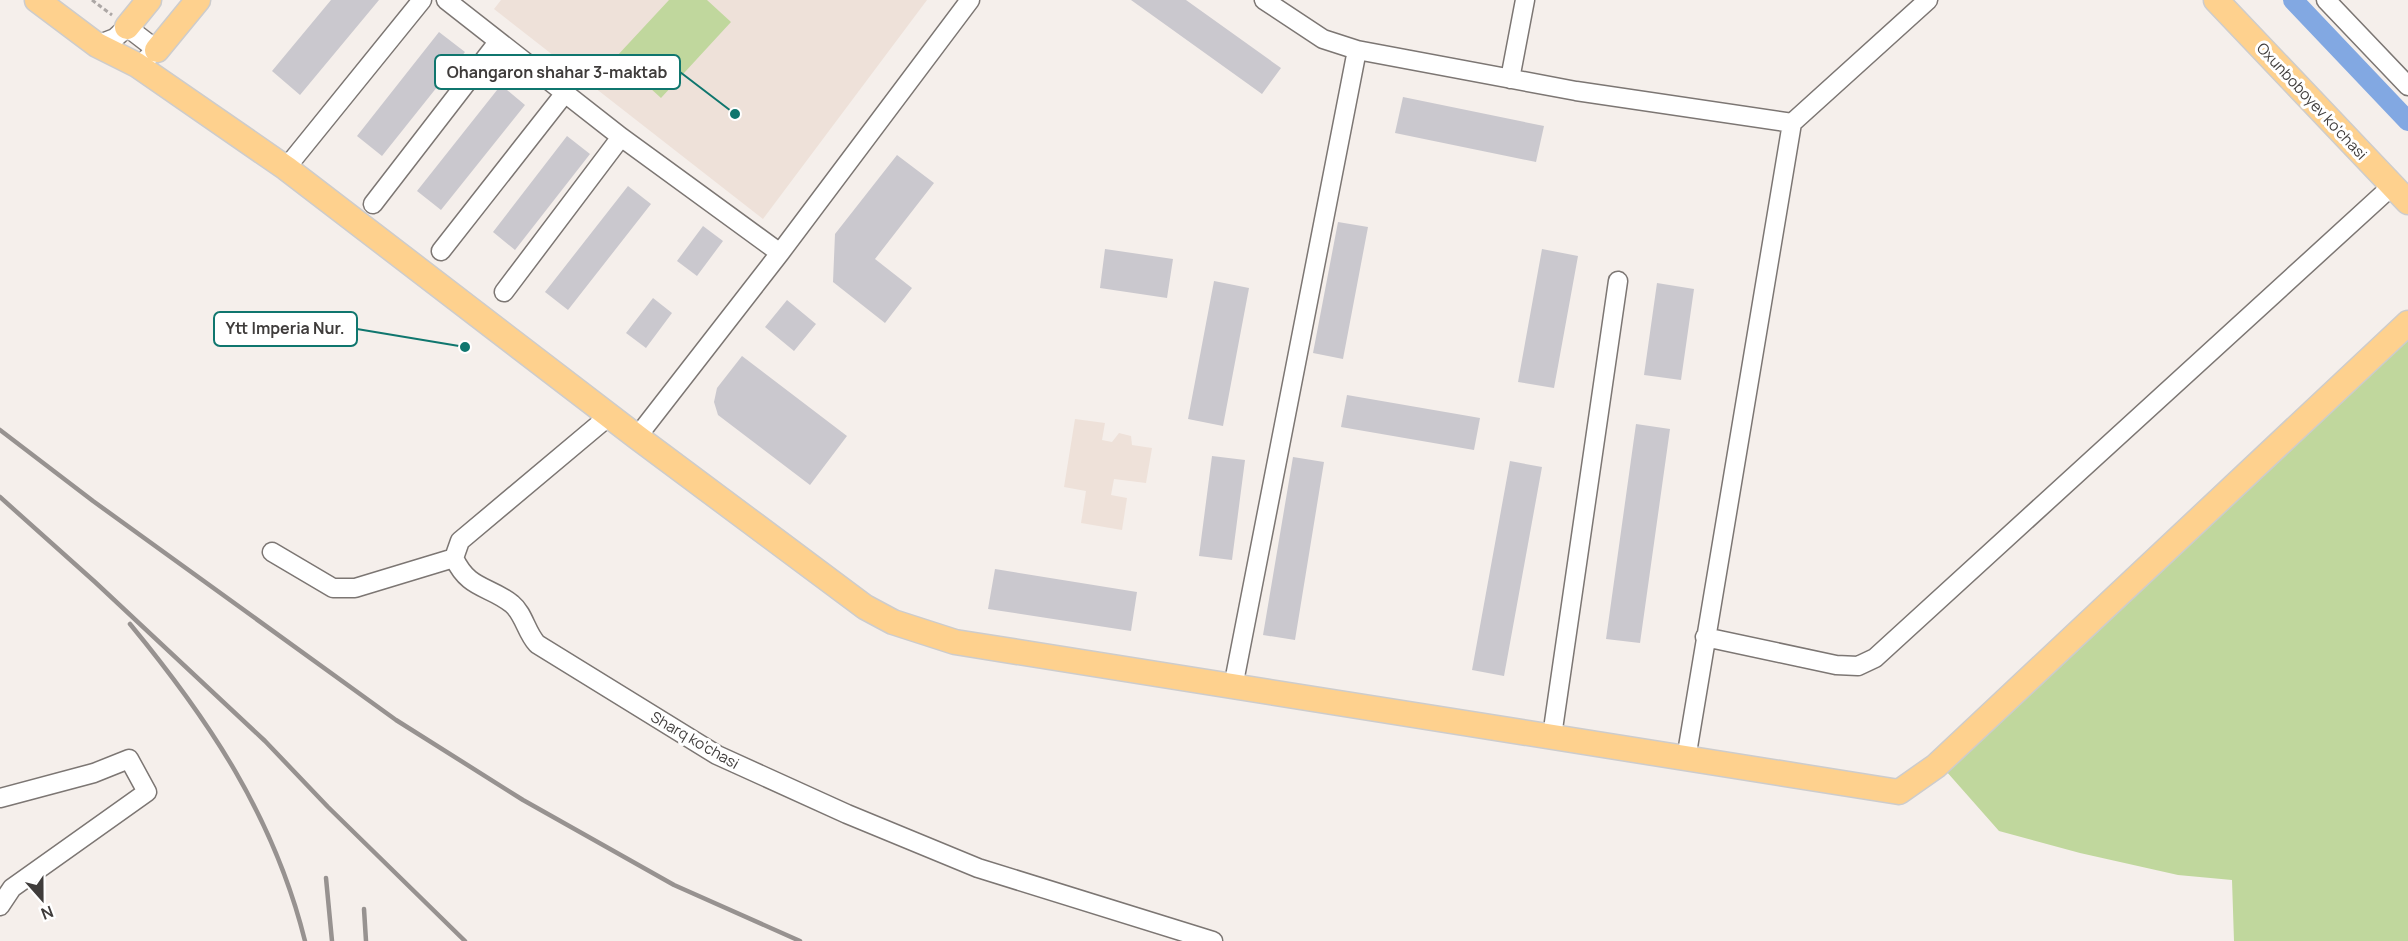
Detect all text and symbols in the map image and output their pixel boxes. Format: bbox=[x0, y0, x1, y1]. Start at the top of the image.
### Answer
street label: Oxunboboyev ko'chasi bbox=[2252, 38, 2372, 164]
callout: Ohangaron shahar 3-maktab bbox=[435, 55, 680, 89]
text: Ohangaron shahar 3-maktab bbox=[447, 61, 667, 83]
callout: Ytt Imperia Nur. bbox=[214, 312, 357, 346]
text: Ytt Imperia Nur. bbox=[226, 317, 345, 339]
street label: Sharq ko'chasi bbox=[647, 706, 743, 774]
north arrow bbox=[12, 869, 72, 929]
text: N bbox=[38, 901, 57, 925]

